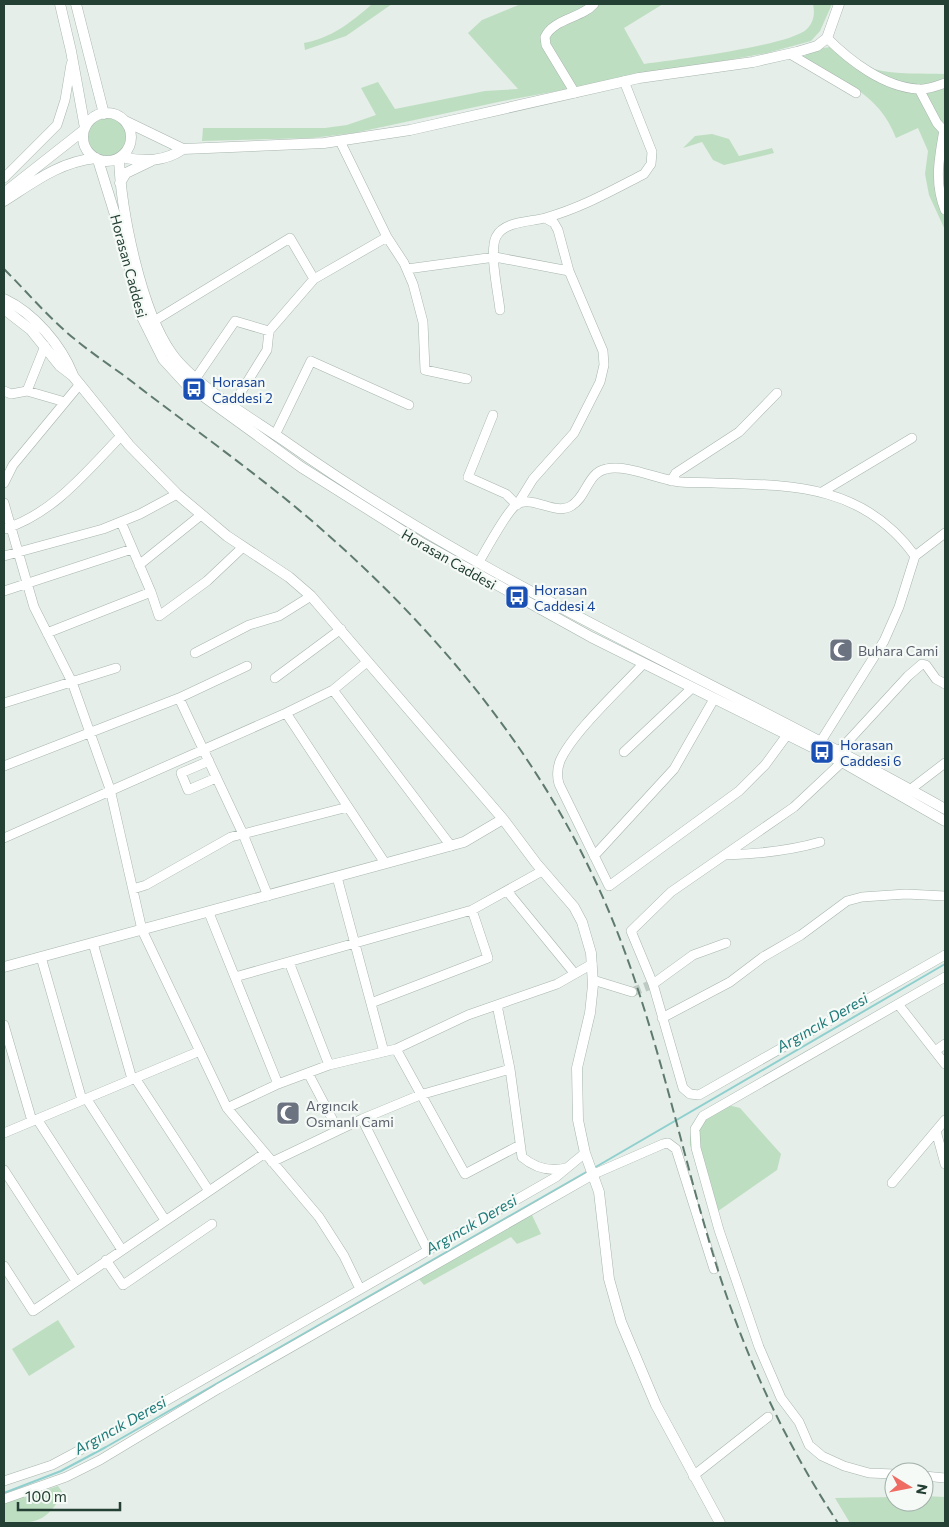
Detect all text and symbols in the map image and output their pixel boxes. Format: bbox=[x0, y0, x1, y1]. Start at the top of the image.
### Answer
street label: Horasan Caddesi bbox=[107, 212, 151, 320]
place label: Horasan Caddesi 2 bbox=[212, 373, 273, 406]
bus stop icon: Horasan Caddesi 2 bbox=[181, 376, 207, 402]
street label: Horasan Caddesi bbox=[399, 525, 499, 593]
place label: Horasan Caddesi 4 bbox=[534, 581, 596, 614]
bus stop icon: Horasan Caddesi 4 bbox=[504, 584, 530, 610]
mosque icon: Buhara Cami bbox=[828, 637, 854, 663]
place label: Buhara Cami bbox=[858, 642, 938, 659]
place label: Horasan Caddesi 6 bbox=[840, 736, 902, 769]
bus stop icon: Horasan Caddesi 6 bbox=[809, 739, 835, 765]
water label: Argıncık Deresi bbox=[772, 988, 872, 1056]
place label: Argıncık Osmanlı Cami bbox=[306, 1097, 394, 1130]
mosque icon: Argıncık Osmanlı Cami bbox=[275, 1100, 301, 1126]
water label: Argıncık Deresi bbox=[421, 1190, 521, 1258]
water label: Argıncık Deresi bbox=[70, 1392, 170, 1458]
north arrow bbox=[884, 1462, 934, 1512]
scale bar bbox=[18, 1480, 120, 1512]
text: N bbox=[913, 1483, 932, 1496]
text: 100 m bbox=[25, 1487, 67, 1505]

